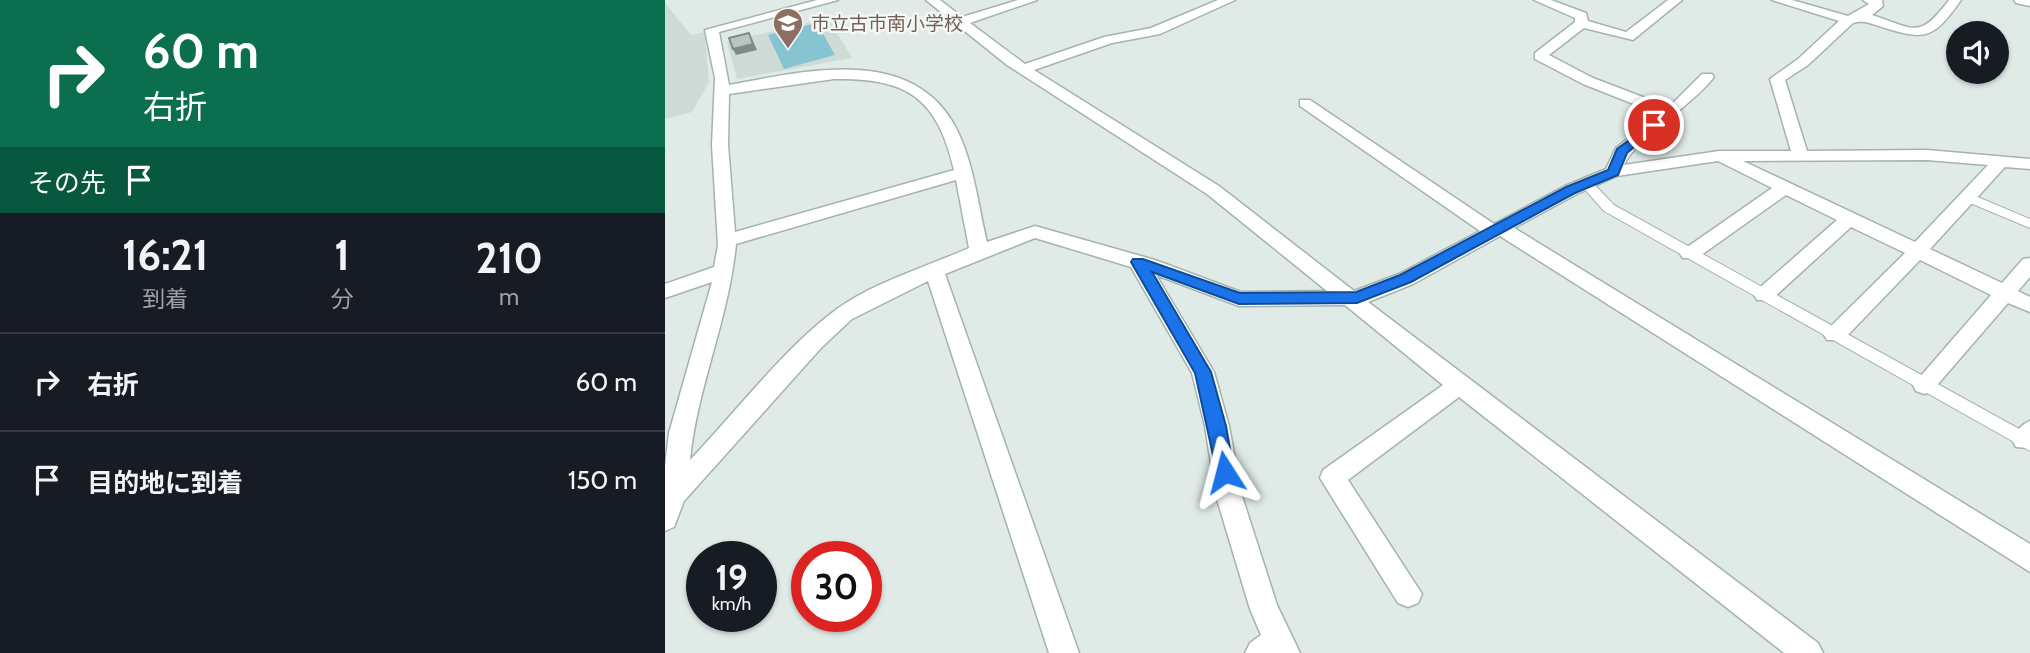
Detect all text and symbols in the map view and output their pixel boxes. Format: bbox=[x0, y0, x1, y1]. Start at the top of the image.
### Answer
school or university icon: 市立古市南小学校 bbox=[771, 6, 805, 50]
place label: 市立古市南小学校 bbox=[811, 12, 963, 35]
text: 60 m bbox=[143, 21, 259, 80]
map controls bbox=[1946, 21, 2009, 84]
button: sound bbox=[1946, 21, 2009, 84]
icon: right bbox=[28, 28, 119, 119]
text: 右折 bbox=[143, 87, 207, 126]
pin bbox=[1624, 95, 1684, 155]
icon: arrive bbox=[1635, 106, 1673, 144]
icon: arrive bbox=[120, 161, 158, 199]
text: その先 bbox=[28, 167, 106, 199]
text: 16:21 bbox=[122, 229, 208, 281]
text: 1 bbox=[334, 229, 350, 281]
text: 210 bbox=[475, 232, 543, 284]
text: m bbox=[499, 283, 519, 311]
text: 到着 bbox=[142, 285, 188, 313]
text: 分 bbox=[330, 285, 353, 313]
icon: right bbox=[28, 363, 66, 401]
text: 60 m bbox=[575, 366, 637, 398]
text: 右折 bbox=[87, 369, 139, 401]
position arrow bbox=[1188, 435, 1262, 509]
icon: arrive bbox=[28, 461, 66, 499]
text: 150 m bbox=[568, 464, 637, 496]
text: 目的地に到着 bbox=[87, 467, 243, 499]
speed limit sign: 30 bbox=[791, 541, 882, 632]
text: 19 bbox=[715, 556, 748, 599]
text: km/h bbox=[712, 593, 751, 615]

